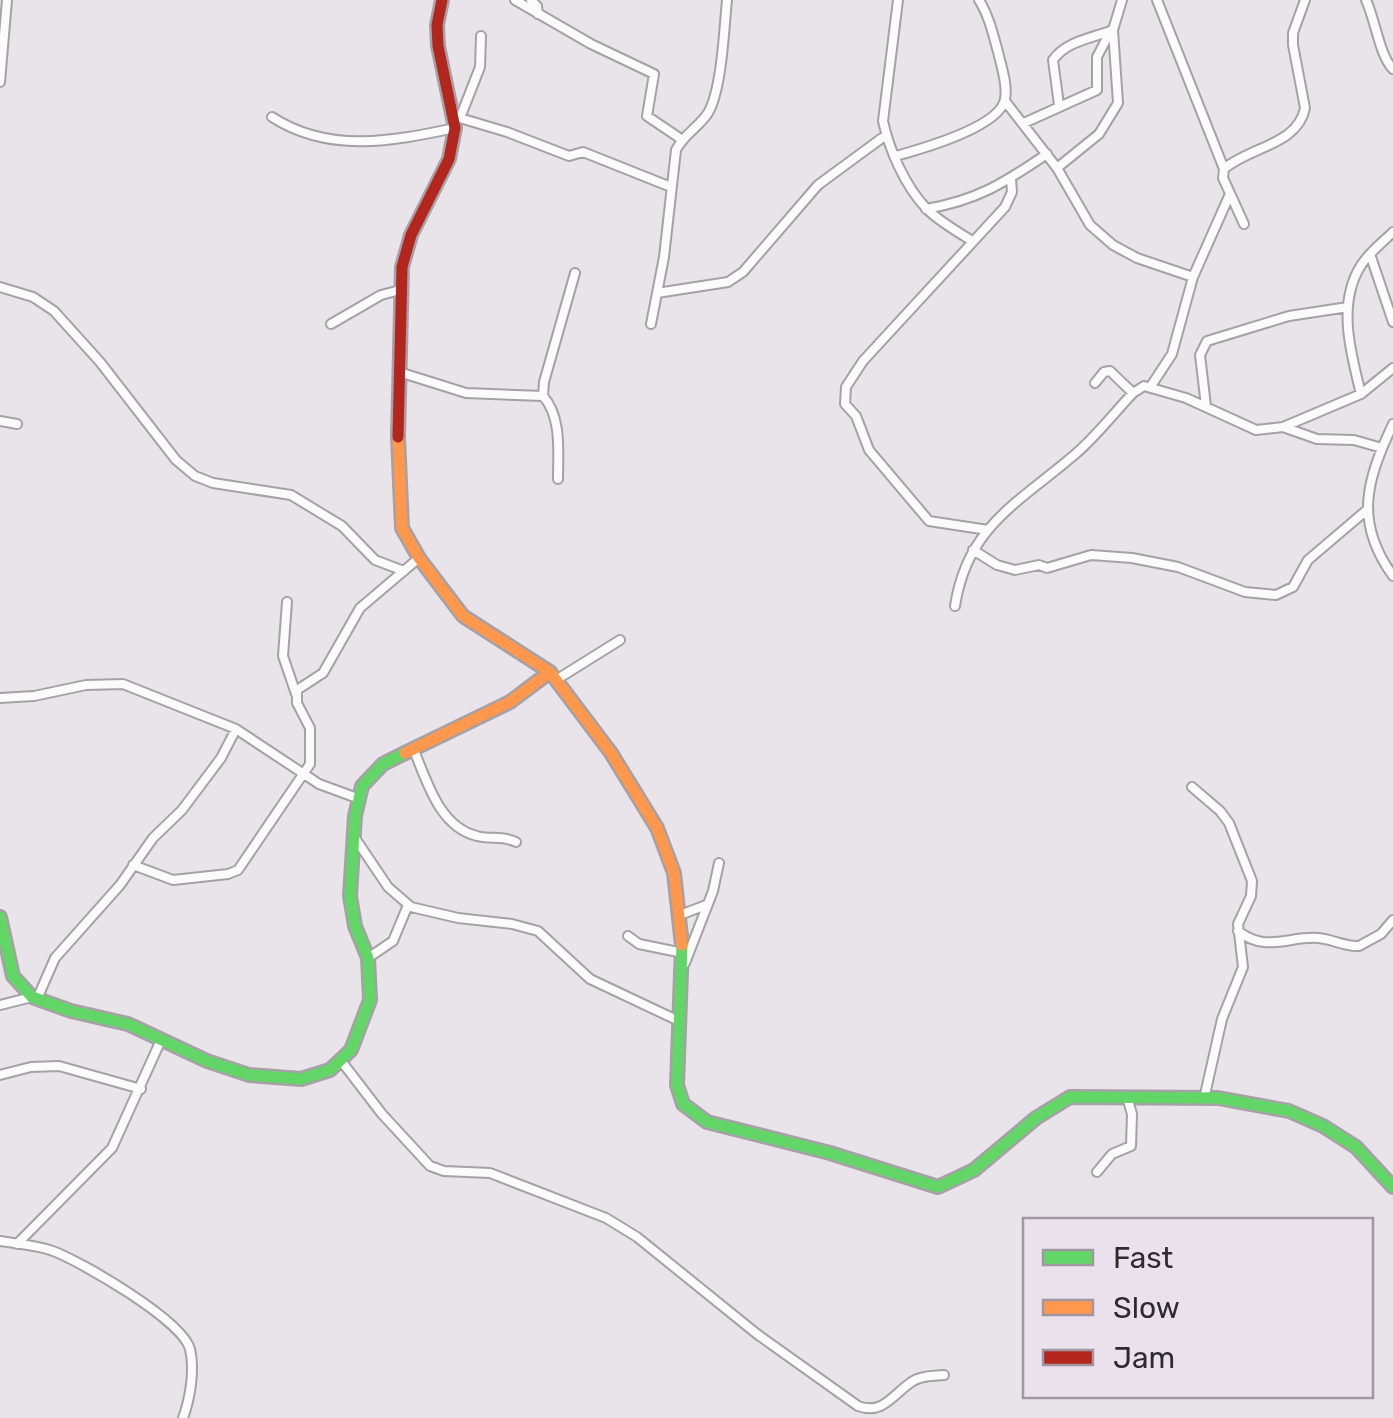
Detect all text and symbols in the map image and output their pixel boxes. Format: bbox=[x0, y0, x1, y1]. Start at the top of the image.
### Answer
legend bbox=[1023, 1218, 1373, 1398]
text: Fast bbox=[1113, 1240, 1173, 1276]
text: Slow bbox=[1113, 1290, 1180, 1326]
text: Jam bbox=[1113, 1340, 1175, 1376]

